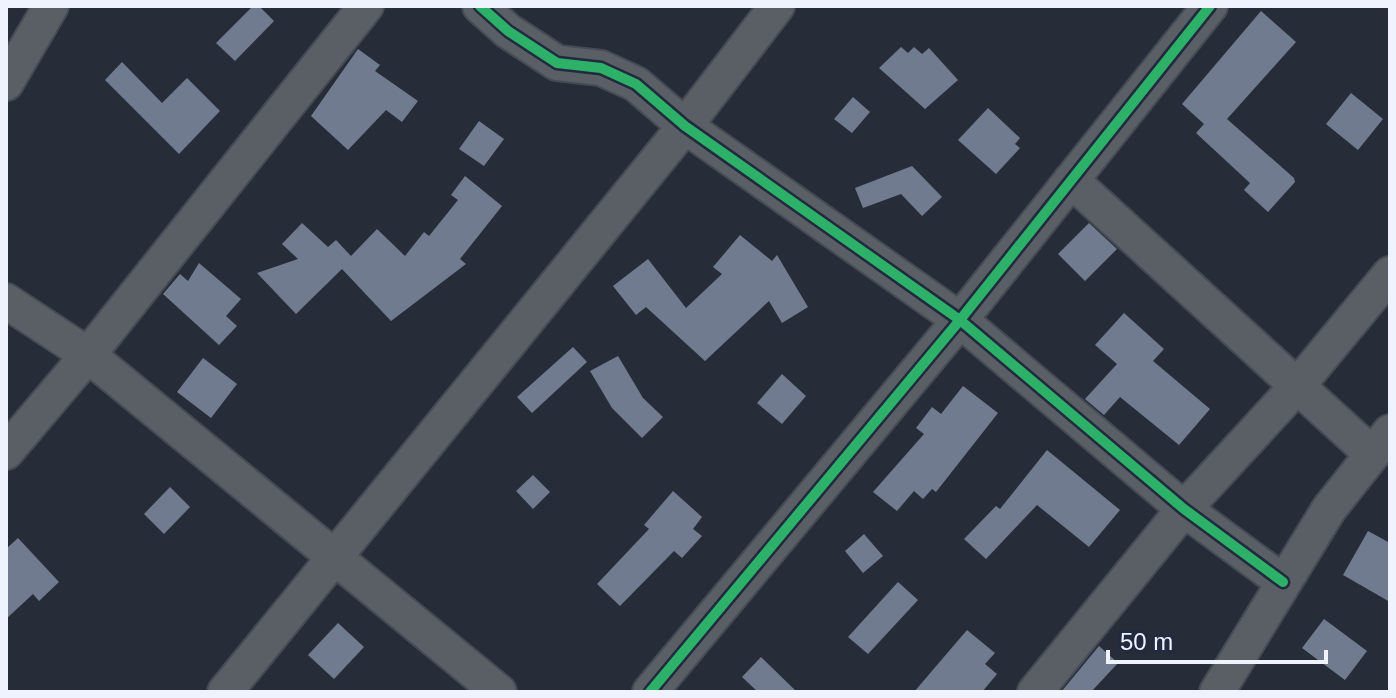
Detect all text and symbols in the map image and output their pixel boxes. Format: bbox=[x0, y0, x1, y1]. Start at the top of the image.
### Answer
scale bar bbox=[1108, 614, 1326, 664]
text: 50 m bbox=[1120, 628, 1173, 655]

